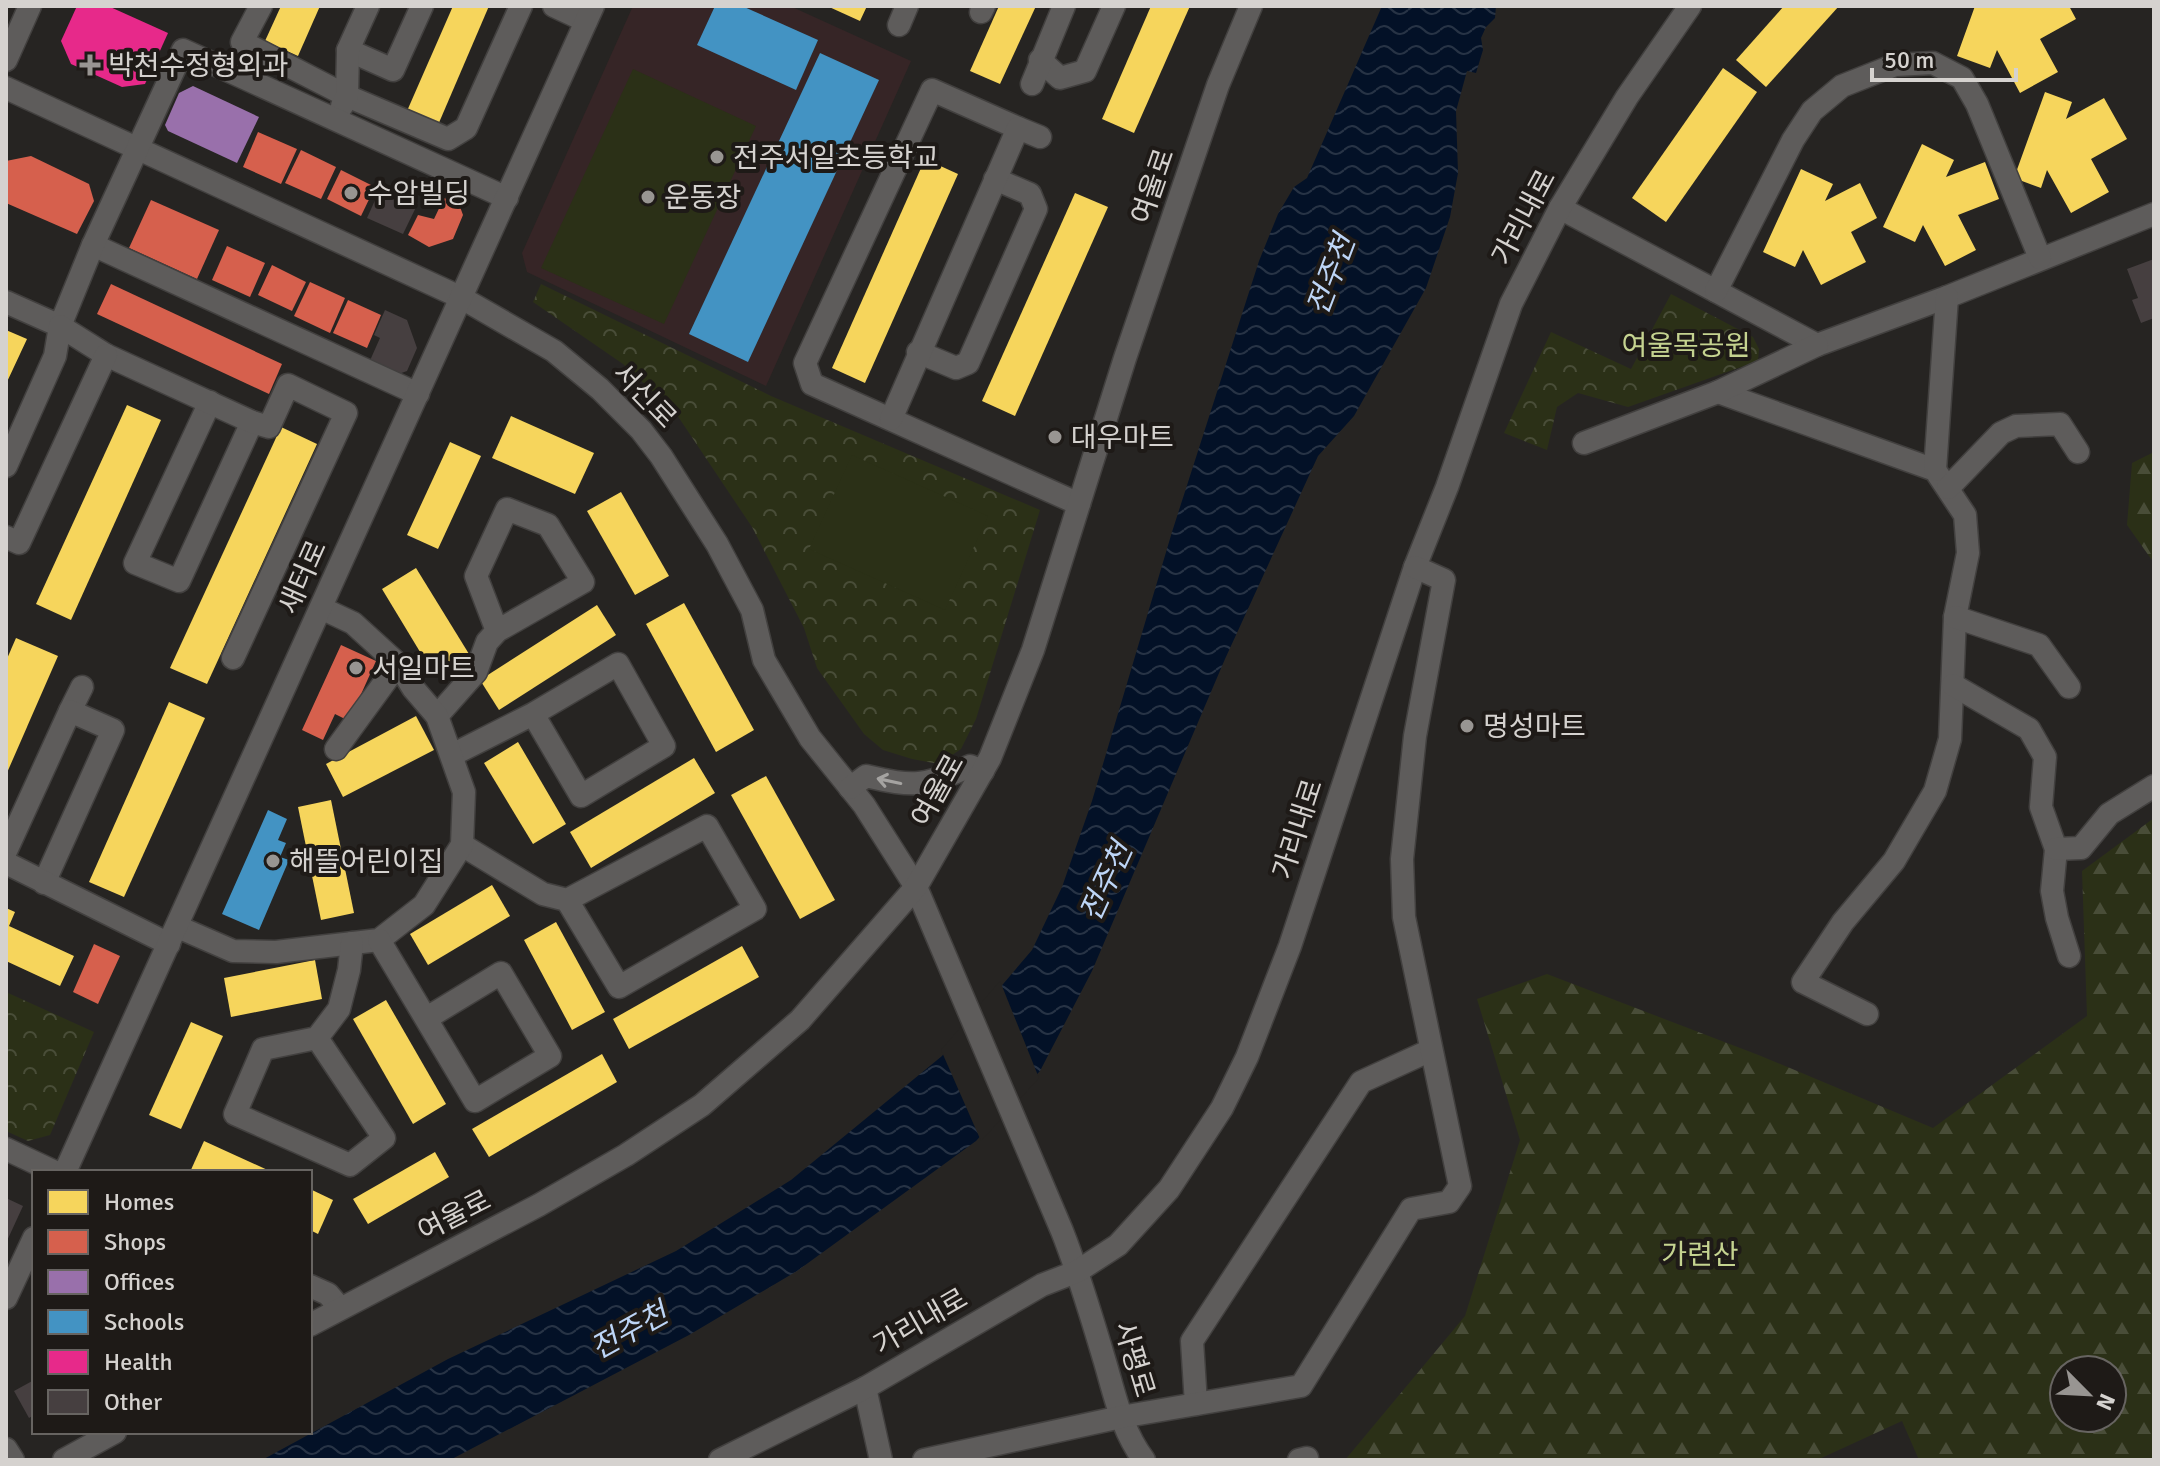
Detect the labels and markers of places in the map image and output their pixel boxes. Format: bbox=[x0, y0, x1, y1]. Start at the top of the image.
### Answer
place label: 박천수정형외과 bbox=[108, 49, 288, 83]
marker: 박천수정형외과 bbox=[79, 54, 101, 76]
place label: 전주서일초등학교 bbox=[733, 141, 939, 175]
marker: 전주서일초등학교 bbox=[708, 148, 726, 166]
place label: 수암빌딩 bbox=[367, 177, 470, 211]
place label: 운동장 bbox=[664, 181, 741, 215]
marker: 수암빌딩 bbox=[342, 184, 360, 202]
marker: 운동장 bbox=[639, 188, 657, 206]
place label: 대우마트 bbox=[1071, 421, 1174, 455]
marker: 대우마트 bbox=[1046, 428, 1064, 446]
place label: 서일마트 bbox=[372, 652, 475, 686]
marker: 서일마트 bbox=[347, 659, 365, 677]
place label: 명성마트 bbox=[1483, 710, 1586, 744]
marker: 명성마트 bbox=[1458, 717, 1476, 735]
place label: 해뜰어린이집 bbox=[289, 845, 444, 879]
marker: 해뜰어린이집 bbox=[264, 852, 282, 870]

